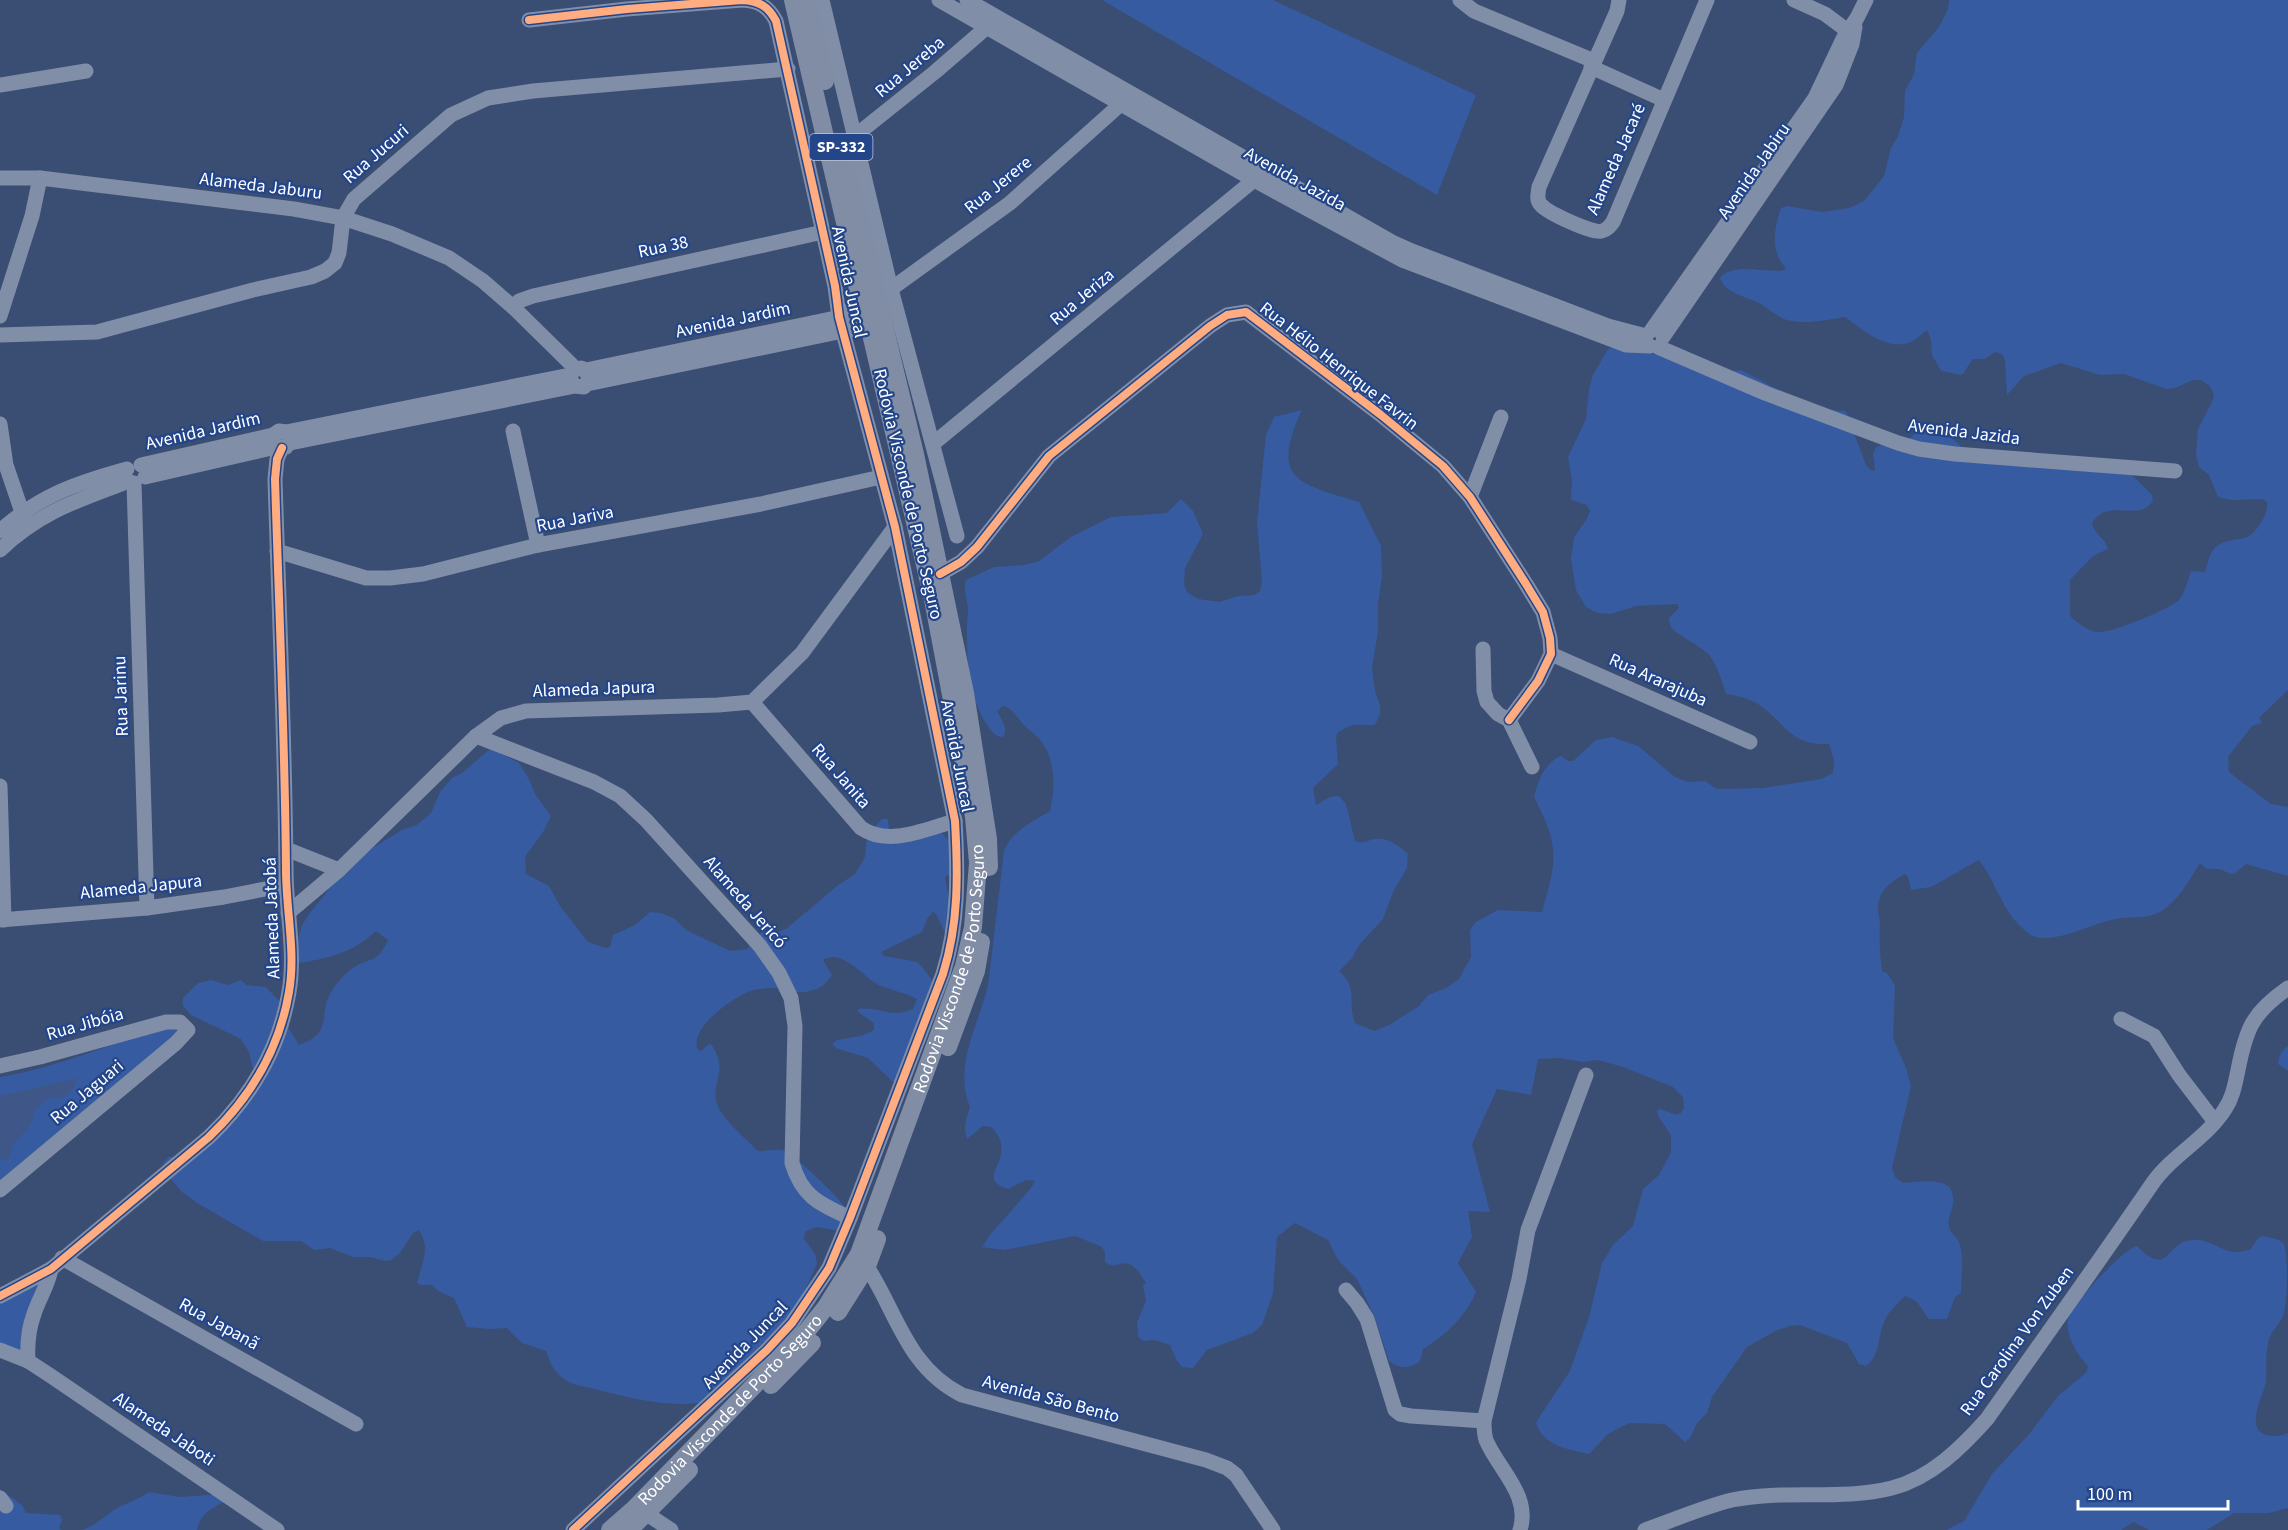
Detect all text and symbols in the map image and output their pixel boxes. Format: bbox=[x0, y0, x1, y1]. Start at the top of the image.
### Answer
street label: Rua Jereba bbox=[870, 30, 950, 104]
street label: Alameda Jacaré bbox=[1580, 99, 1652, 219]
street label: Rua Jucuri bbox=[338, 118, 414, 190]
street label: Avenida Jabiru bbox=[1712, 118, 1796, 224]
road number: SP-332 bbox=[810, 134, 872, 160]
street label: Avenida Jazida bbox=[1240, 141, 1350, 217]
street label: Rua Jerere bbox=[959, 150, 1037, 220]
street label: Alameda Jaburu bbox=[198, 166, 324, 206]
street label: Avenida Juncal bbox=[825, 224, 873, 340]
street label: Rua 38 bbox=[636, 230, 690, 264]
street label: Rua Jeriza bbox=[1044, 263, 1120, 331]
street label: Avenida Jardim bbox=[673, 296, 793, 344]
street label: Rua Hélio Henrique Favrin bbox=[1254, 296, 1424, 436]
street label: Rodovia Visconde de Porto Seguro bbox=[867, 366, 949, 622]
street label: Avenida Jardim bbox=[143, 406, 263, 456]
street label: Avenida Jazida bbox=[1907, 413, 2021, 451]
street label: Rua Jariva bbox=[534, 499, 616, 539]
street label: Rua Ararajuba bbox=[1605, 647, 1711, 713]
street label: Rua Jarinu bbox=[107, 655, 135, 737]
street label: Alameda Japura bbox=[532, 674, 656, 704]
street label: Avenida Juncal bbox=[934, 698, 980, 814]
street label: Rua Janita bbox=[806, 738, 876, 814]
street label: Rodovia Visconde de Porto Seguro bbox=[906, 843, 991, 1096]
street label: Alameda Jericó bbox=[698, 850, 792, 954]
street label: Alameda Jatobá bbox=[257, 857, 287, 979]
street label: Alameda Japura bbox=[79, 868, 203, 906]
street label: Rua Jibóia bbox=[44, 1001, 126, 1047]
street label: Rua Jaguari bbox=[45, 1054, 129, 1130]
street label: Rua Carolina Von Zuben bbox=[1954, 1261, 2080, 1421]
street label: Rua Japanã bbox=[174, 1292, 264, 1356]
street label: Avenida Juncal bbox=[696, 1295, 794, 1395]
street label: Rodovia Visconde de Porto Seguro bbox=[632, 1309, 828, 1511]
street label: Avenida São Bento bbox=[980, 1369, 1122, 1429]
street label: Alameda Jaboti bbox=[108, 1386, 220, 1472]
scale bar bbox=[2078, 1473, 2228, 1511]
text: 100 m bbox=[2087, 1482, 2132, 1507]

